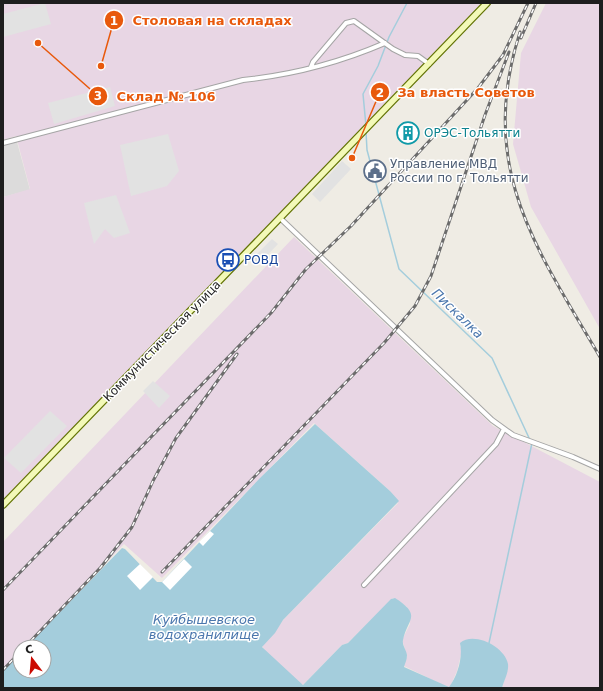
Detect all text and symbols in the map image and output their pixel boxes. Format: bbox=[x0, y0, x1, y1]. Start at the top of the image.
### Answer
callout: Столовая на складах bbox=[104, 8, 300, 33]
text: Столовая на складах bbox=[132, 13, 292, 28]
text: 1 bbox=[110, 14, 118, 28]
callout: За власть Советов bbox=[370, 80, 543, 105]
callout: Склад № 106 bbox=[88, 84, 223, 109]
text: За власть Советов bbox=[397, 85, 535, 100]
text: 2 bbox=[376, 86, 384, 100]
text: 3 bbox=[94, 89, 102, 103]
text: Склад № 106 bbox=[117, 89, 216, 104]
building icon: ОРЭС-Тольятти bbox=[395, 120, 421, 146]
place label: ОРЭС-Тольятти bbox=[424, 126, 520, 140]
place label: Управление МВД России по г. Тольятти bbox=[390, 157, 529, 185]
public building icon: Управление МВД России по г. Тольятти bbox=[362, 158, 388, 184]
bus stop icon: РОВД bbox=[215, 247, 241, 273]
place label: РОВД bbox=[244, 253, 278, 267]
street label: Коммунистическая улица bbox=[100, 278, 224, 404]
water label: Пискалка bbox=[429, 285, 486, 341]
water label: Куйбышевское водохранилище bbox=[149, 612, 259, 642]
north arrow bbox=[12, 639, 52, 679]
text: С bbox=[24, 643, 35, 657]

